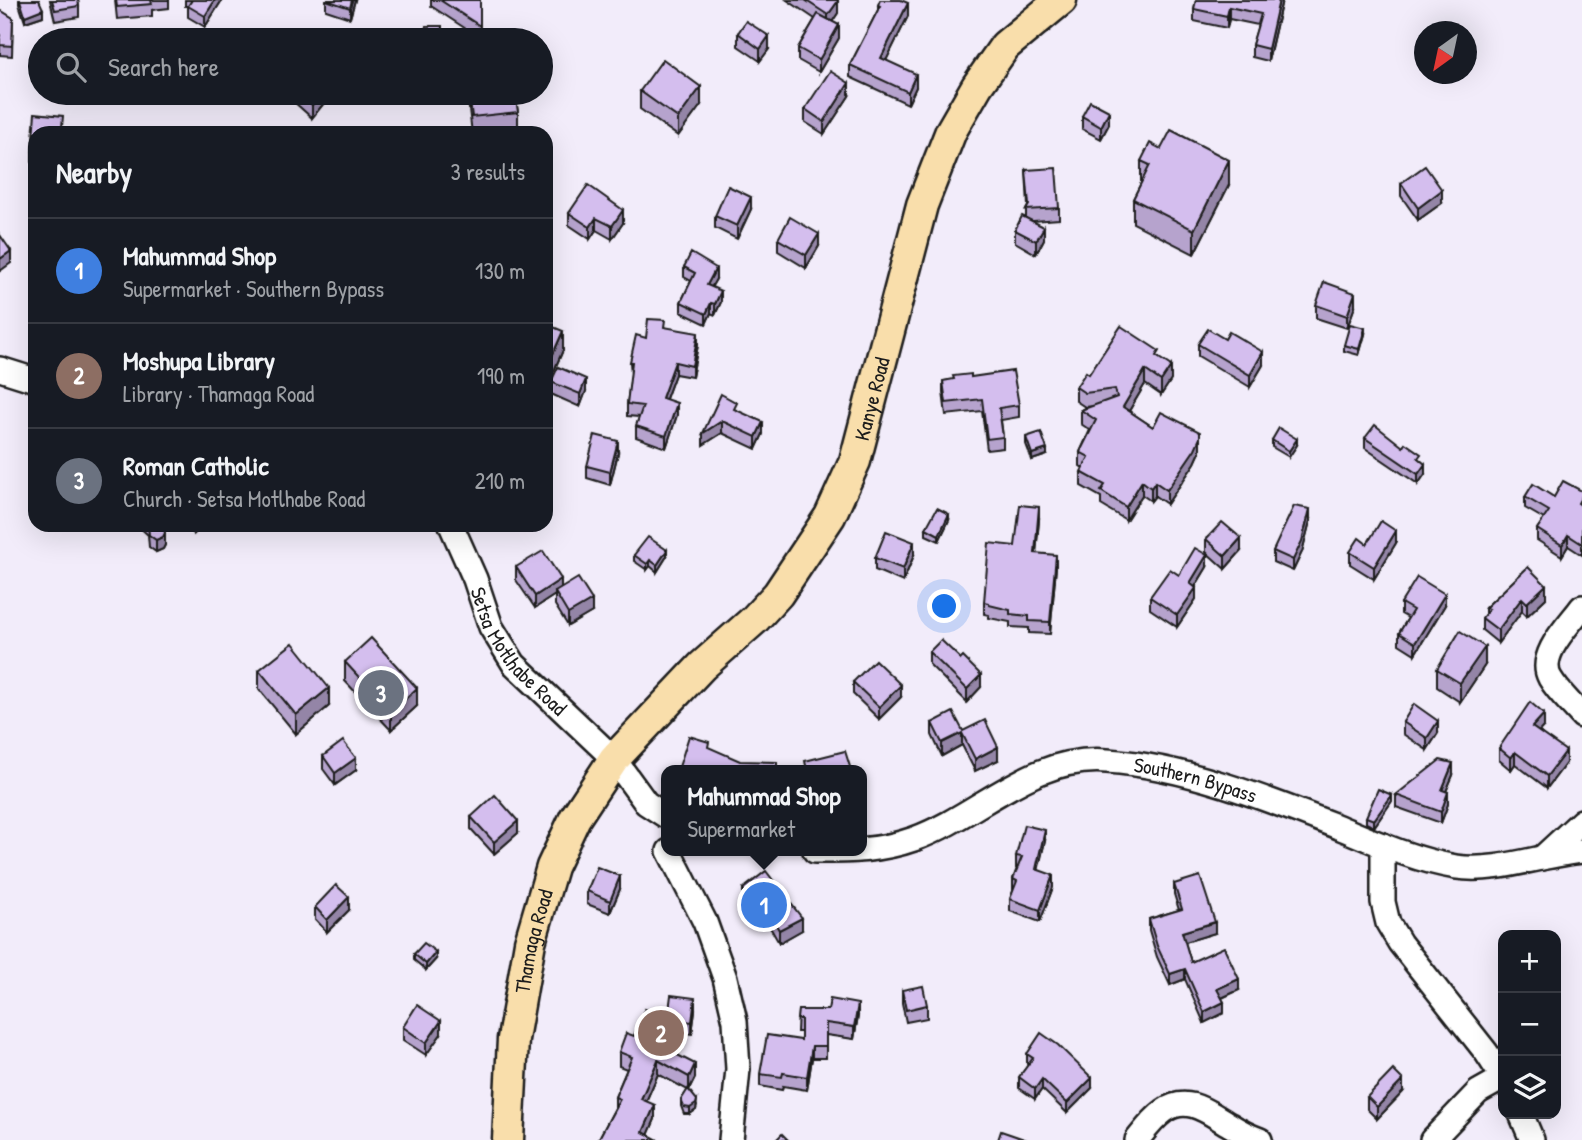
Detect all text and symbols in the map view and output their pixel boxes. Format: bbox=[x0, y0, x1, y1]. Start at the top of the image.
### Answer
north arrow bbox=[1414, 21, 1477, 84]
search box bbox=[28, 28, 553, 105]
icon: search bbox=[52, 48, 90, 86]
text: Search here bbox=[108, 49, 219, 84]
text: Nearby bbox=[56, 152, 132, 192]
text: 3 results bbox=[450, 156, 525, 187]
text: Mahummad Shop bbox=[123, 238, 276, 273]
text: 1 bbox=[75, 255, 83, 286]
text: 130 m bbox=[475, 255, 525, 286]
text: Supermarket · Southern Bypass bbox=[123, 273, 384, 304]
text: Moshupa Library bbox=[123, 343, 275, 378]
street label: Kanye Road bbox=[846, 354, 896, 444]
text: 2 bbox=[74, 360, 84, 391]
text: 190 m bbox=[477, 360, 525, 391]
text: Library · Thamaga Road bbox=[123, 378, 314, 409]
text: Roman Catholic bbox=[123, 448, 269, 483]
text: 3 bbox=[74, 465, 84, 496]
text: 210 m bbox=[475, 465, 525, 496]
text: Church · Setsa Motlhabe Road bbox=[123, 483, 365, 514]
street label: Setsa Motlhabe Road bbox=[464, 583, 574, 722]
your location bbox=[927, 589, 961, 623]
pin: 3 bbox=[358, 667, 404, 719]
street label: Southern Bypass bbox=[1132, 749, 1261, 809]
popup bbox=[661, 765, 867, 856]
text: Mahummad Shop bbox=[687, 778, 841, 813]
text: Supermarket bbox=[687, 813, 795, 844]
pin: 1 bbox=[741, 879, 787, 931]
street label: Thamaga Road bbox=[507, 886, 559, 995]
map controls bbox=[1498, 930, 1561, 1119]
button: + bbox=[1498, 930, 1561, 993]
button: − bbox=[1498, 993, 1561, 1056]
pin: 2 bbox=[638, 1007, 684, 1059]
button: layers bbox=[1498, 1056, 1561, 1119]

